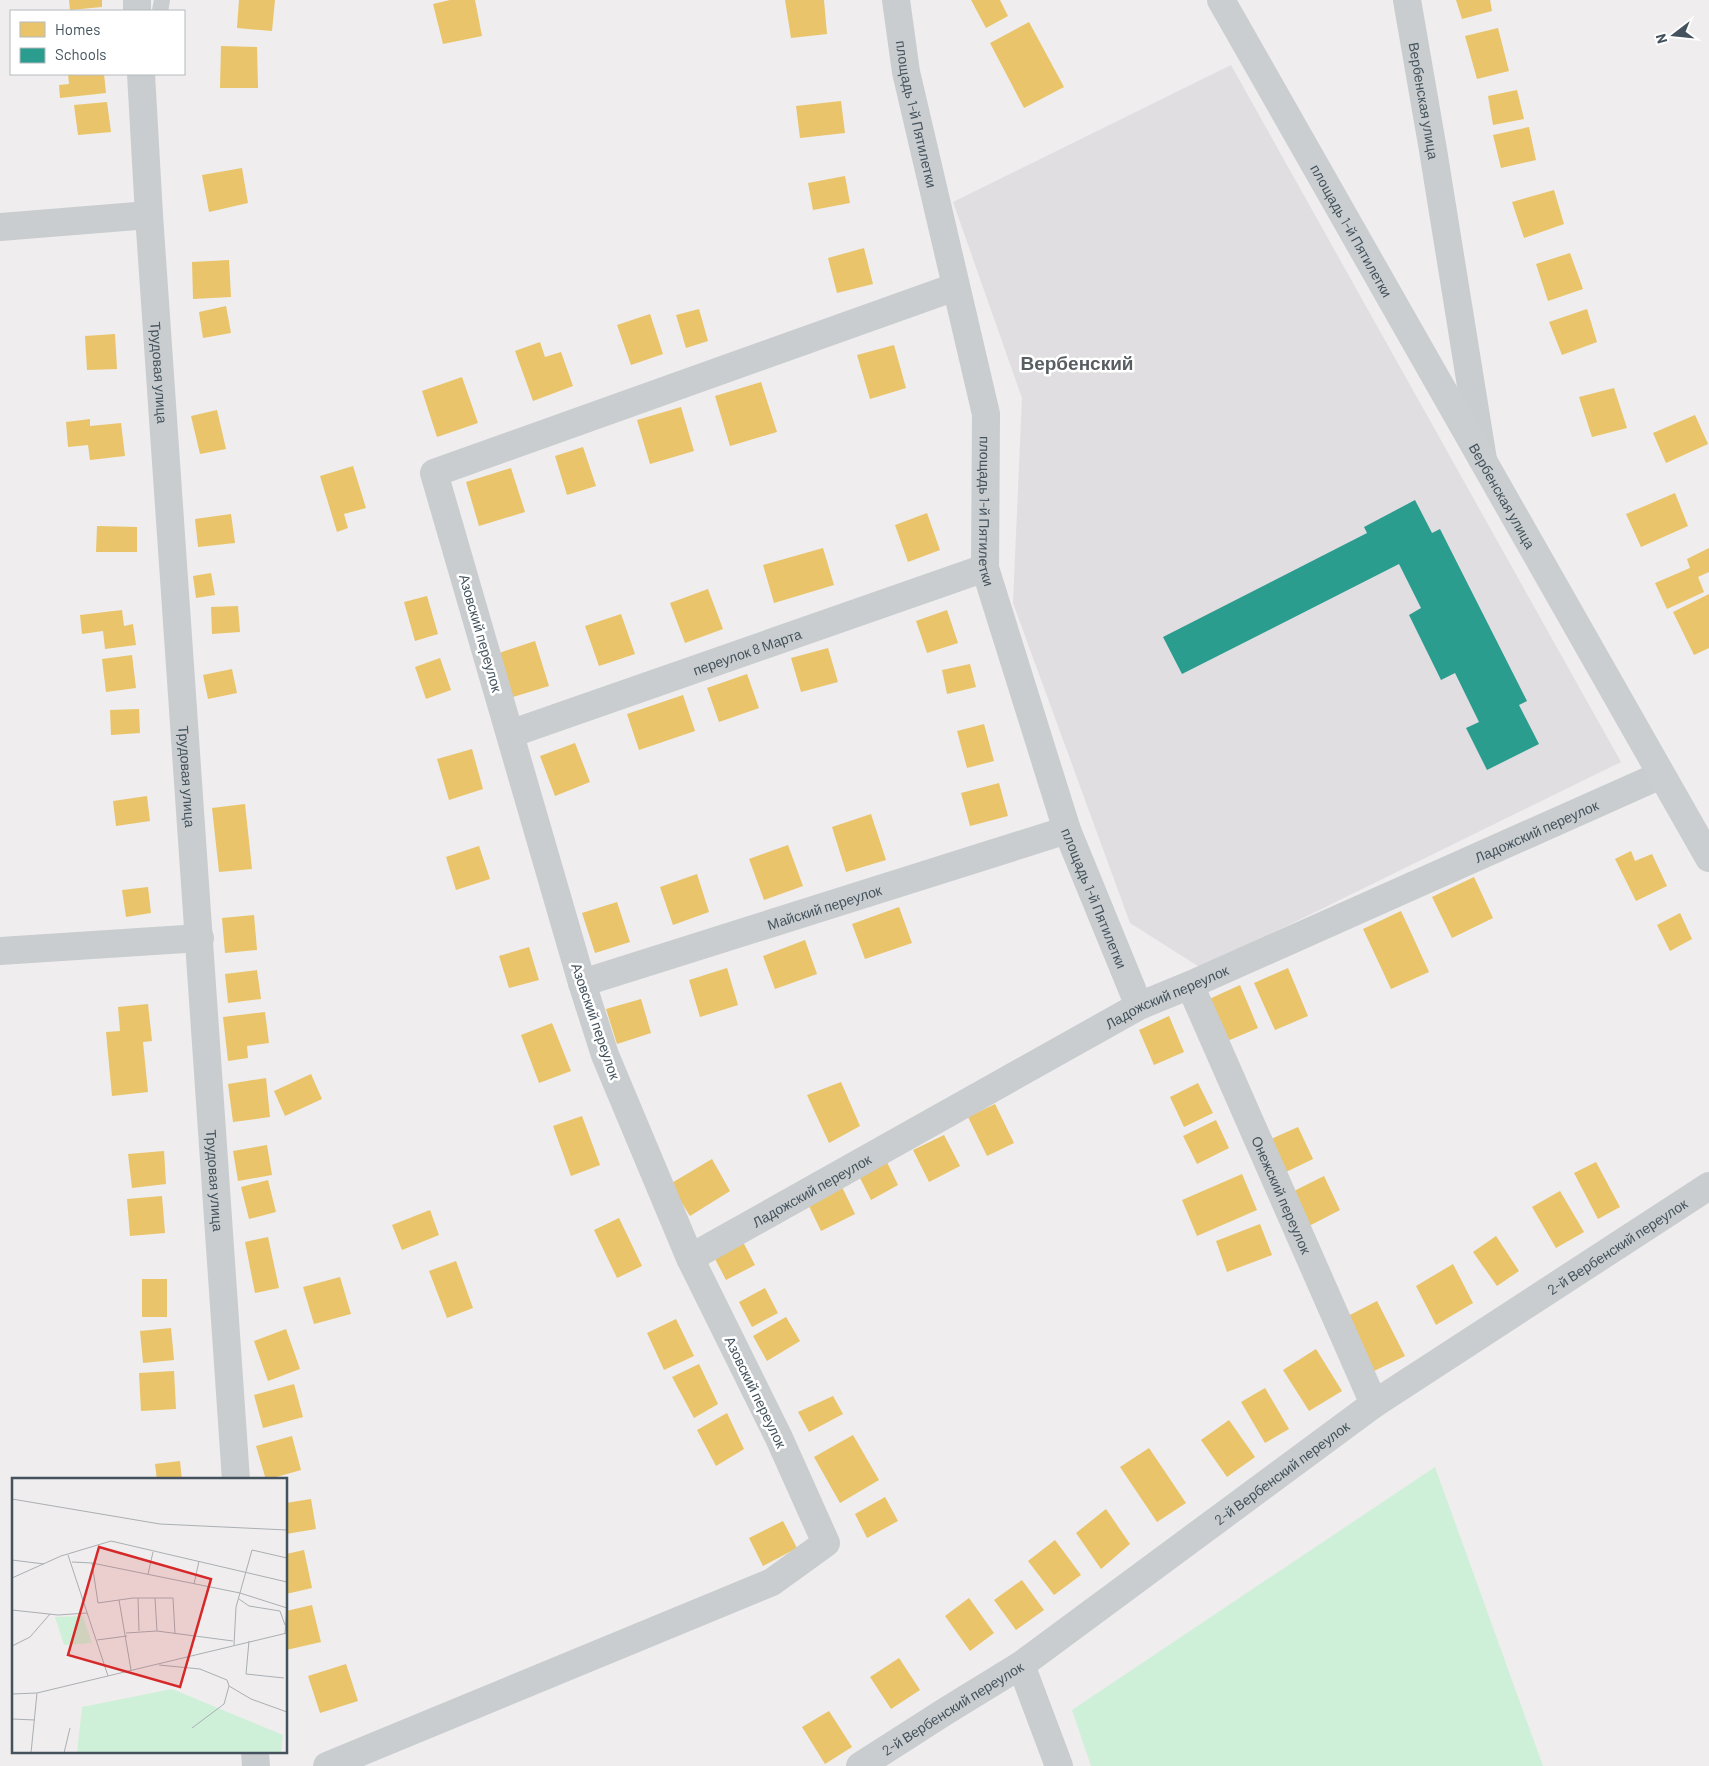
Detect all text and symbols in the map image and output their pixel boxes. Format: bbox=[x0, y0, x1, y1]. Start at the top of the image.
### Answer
legend bbox=[10, 10, 185, 75]
north arrow bbox=[1649, 10, 1699, 60]
text: Homes bbox=[55, 20, 100, 38]
text: N bbox=[1652, 32, 1670, 46]
street label: площадь 1-й Пятилетки bbox=[893, 39, 941, 189]
street label: Вербенская улица bbox=[1406, 41, 1443, 160]
text: Schools bbox=[55, 45, 107, 63]
street label: площадь 1-й Пятилетки bbox=[1307, 161, 1397, 300]
street label: Трудовая улица bbox=[148, 321, 172, 424]
district label: Вербенский bbox=[1020, 351, 1134, 374]
street label: площадь 1-й Пятилетки bbox=[976, 436, 999, 588]
street label: Вербенская улица bbox=[1466, 440, 1540, 551]
street label: Азовский переулок bbox=[456, 572, 506, 695]
street label: переулок 8 Марта bbox=[690, 624, 804, 678]
street label: Трудовая улица bbox=[176, 725, 200, 828]
street label: Ладожский переулок bbox=[1472, 795, 1601, 866]
street label: площадь 1-й Пятилетки bbox=[1059, 825, 1131, 971]
street label: Майский переулок bbox=[765, 880, 884, 933]
street label: Ладожский переулок bbox=[1102, 960, 1231, 1032]
street label: Азовский переулок bbox=[568, 961, 624, 1082]
street label: Трудовая улица bbox=[203, 1129, 227, 1232]
street label: Онежский переулок bbox=[1249, 1133, 1316, 1257]
street label: Ладожский переулок bbox=[749, 1149, 874, 1230]
street label: 2-й Вербенский переулок bbox=[1544, 1194, 1691, 1298]
street label: Азовский переулок bbox=[722, 1333, 791, 1451]
street label: 2-й Вербенский переулок bbox=[1211, 1416, 1353, 1528]
inset map bbox=[12, 1478, 288, 1754]
street label: 2-й Вербенский переулок bbox=[878, 1657, 1027, 1758]

